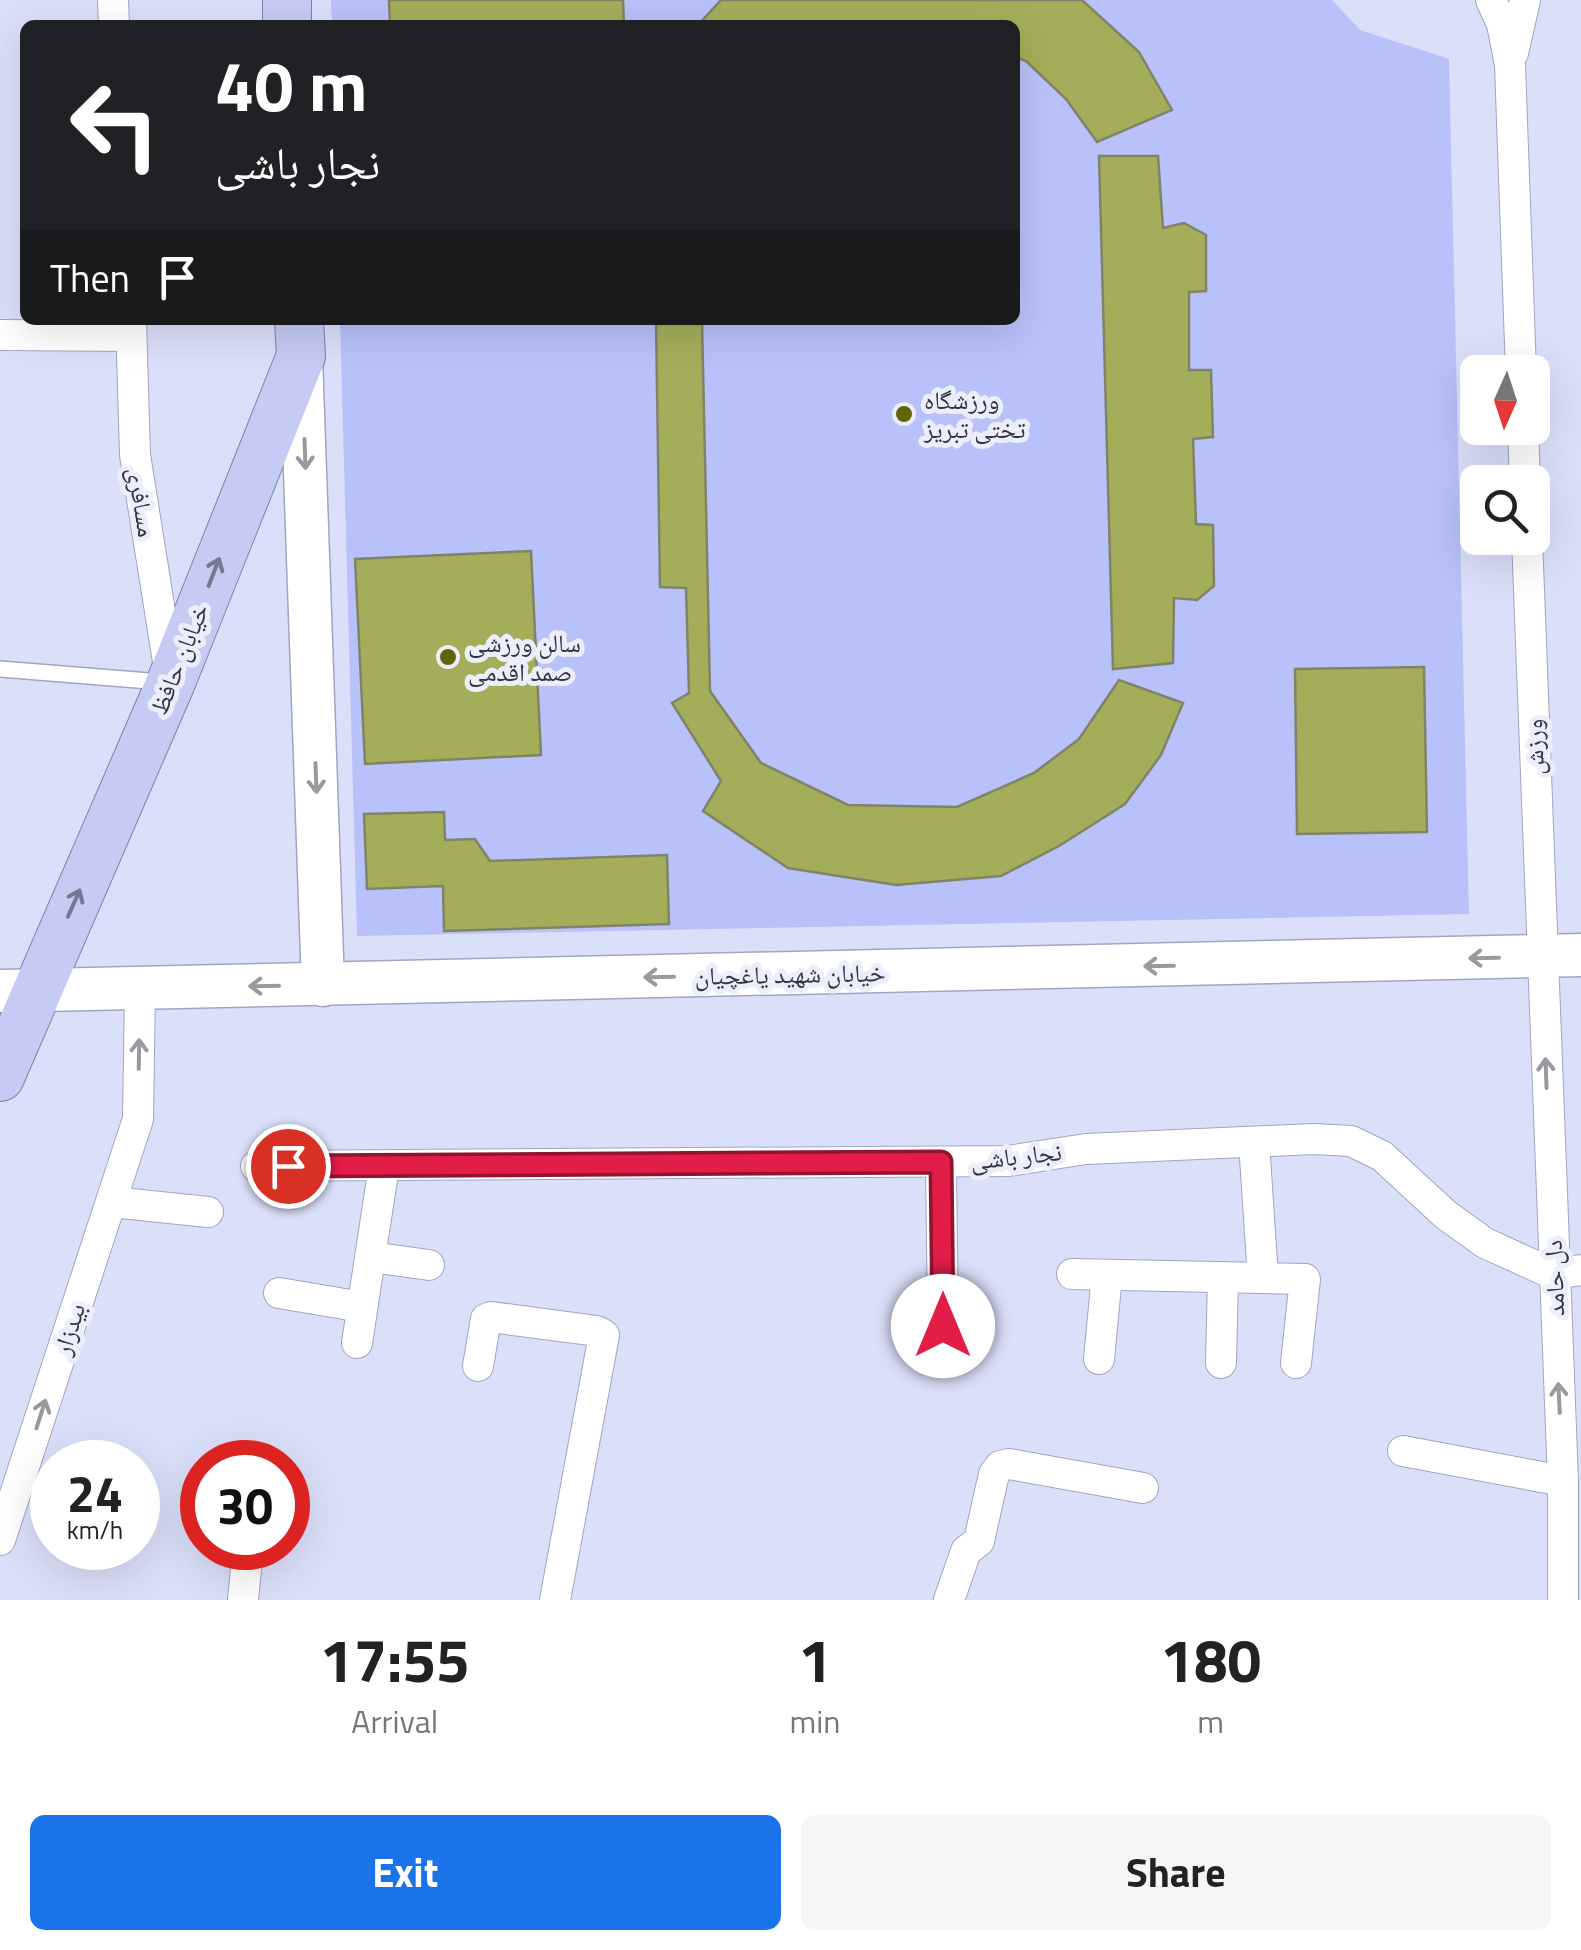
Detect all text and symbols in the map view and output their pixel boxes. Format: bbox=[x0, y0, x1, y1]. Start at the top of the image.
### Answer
text: 40 m bbox=[215, 32, 368, 138]
icon: left bbox=[50, 60, 180, 190]
text: نجار باشی bbox=[215, 128, 380, 196]
text: Then bbox=[50, 249, 130, 307]
icon: arrive bbox=[150, 250, 205, 305]
north arrow bbox=[1460, 355, 1550, 445]
map controls bbox=[1460, 355, 1550, 555]
place label: ورزشگاه تختی تبریز bbox=[923, 381, 1026, 448]
marker: ورزشگاه تختی تبریز bbox=[893, 403, 915, 425]
one-way arrow bbox=[295, 437, 314, 469]
street label: مسافری bbox=[118, 464, 166, 540]
button: search bbox=[1460, 465, 1550, 555]
one-way arrow bbox=[207, 557, 225, 587]
street label: خیابان حافظ bbox=[140, 598, 219, 720]
place label: سالن ورزشی صمد اقدمی bbox=[468, 624, 581, 691]
marker: سالن ورزشی صمد اقدمی bbox=[437, 646, 459, 668]
street label: ورزش bbox=[1514, 718, 1554, 776]
one-way arrow bbox=[306, 762, 325, 794]
one-way arrow bbox=[66, 888, 84, 919]
one-way arrow bbox=[1468, 948, 1500, 968]
street label: خیابان شهید یاغچیان bbox=[694, 953, 886, 995]
one-way arrow bbox=[1143, 956, 1175, 975]
one-way arrow bbox=[643, 968, 675, 987]
one-way arrow bbox=[248, 977, 280, 996]
one-way arrow bbox=[130, 1038, 148, 1070]
one-way arrow bbox=[1536, 1057, 1555, 1089]
pin bbox=[246, 1124, 331, 1209]
street label: نجار باشی bbox=[968, 1132, 1064, 1180]
icon: arrive bbox=[261, 1139, 316, 1194]
street label: دل حامد bbox=[1534, 1239, 1574, 1317]
position arrow bbox=[891, 1274, 995, 1378]
street label: بیدزار bbox=[42, 1298, 95, 1361]
one-way arrow bbox=[1549, 1382, 1568, 1414]
one-way arrow bbox=[34, 1399, 52, 1431]
speed limit sign: 30 bbox=[180, 1440, 310, 1570]
text: 24 bbox=[67, 1455, 123, 1531]
text: km/h bbox=[67, 1511, 123, 1549]
text: 17:55 bbox=[320, 1614, 470, 1705]
text: 1 bbox=[798, 1614, 832, 1705]
text: 180 bbox=[1160, 1614, 1261, 1705]
text: Arrival bbox=[351, 1697, 438, 1745]
text: min bbox=[789, 1697, 840, 1745]
text: m bbox=[1197, 1697, 1224, 1745]
button: Exit bbox=[30, 1815, 781, 1930]
button: Share bbox=[801, 1815, 1551, 1930]

